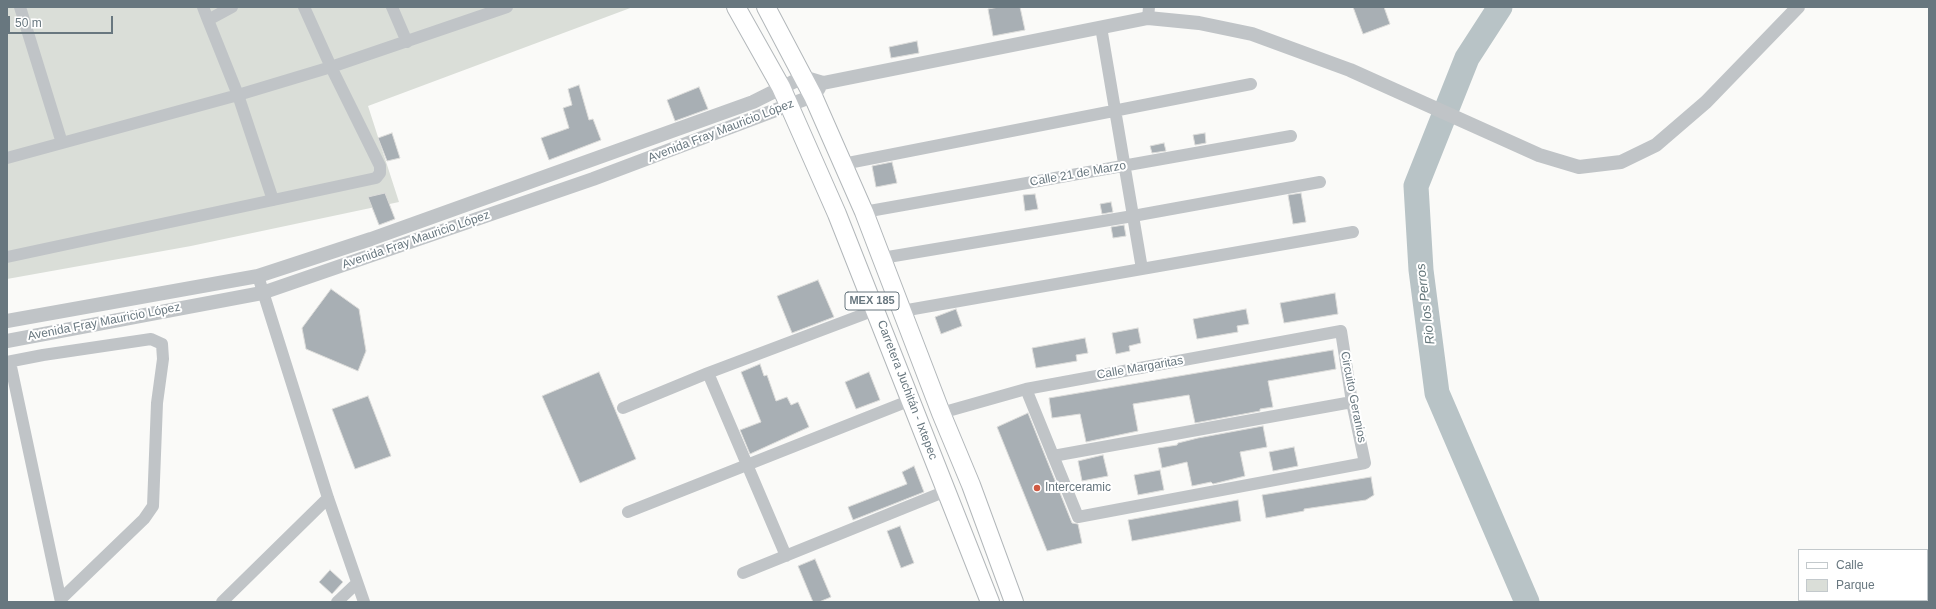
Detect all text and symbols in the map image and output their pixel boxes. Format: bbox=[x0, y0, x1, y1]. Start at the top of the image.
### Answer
scale bar bbox=[10, 8, 115, 34]
text: 50 m bbox=[15, 16, 42, 30]
street label: Avenida Fray Mauricio López bbox=[646, 96, 796, 166]
street label: Calle 21 de Marzo bbox=[1029, 158, 1127, 190]
street label: Avenida Fray Mauricio López bbox=[340, 208, 492, 272]
water label: Rio los Perros bbox=[1413, 263, 1439, 345]
road number: MEX 185 bbox=[845, 292, 899, 310]
street label: Avenida Fray Mauricio López bbox=[26, 300, 182, 344]
street label: Carretera Juchitán - Ixtepec bbox=[874, 318, 940, 462]
street label: Circuito Geranios bbox=[1337, 350, 1369, 444]
street label: Calle Margaritas bbox=[1096, 353, 1184, 383]
place label: Interceramic bbox=[1045, 481, 1111, 495]
marker: Interceramic bbox=[1032, 483, 1042, 493]
legend bbox=[1798, 549, 1928, 601]
text: Calle bbox=[1836, 558, 1863, 572]
text: Parque bbox=[1836, 578, 1875, 592]

